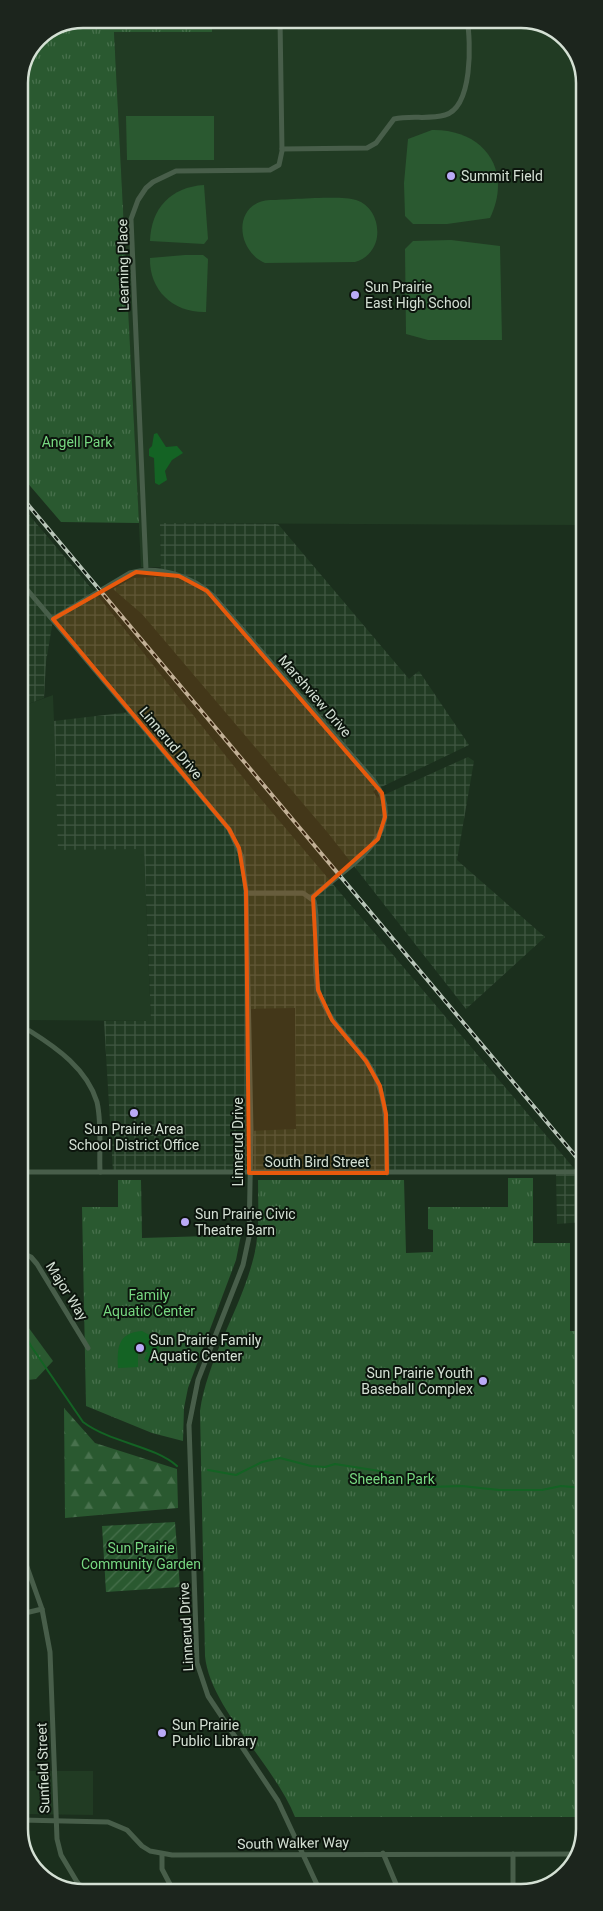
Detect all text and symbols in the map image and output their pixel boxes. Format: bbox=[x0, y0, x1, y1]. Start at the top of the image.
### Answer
place label: Summit Field bbox=[461, 168, 543, 184]
marker: Summit Field bbox=[445, 170, 457, 182]
street label: Learning Place bbox=[114, 219, 132, 311]
place label: Sun Prairie East High School bbox=[365, 279, 471, 311]
marker: Sun Prairie East High School bbox=[349, 289, 361, 301]
park label: Angell Park bbox=[42, 434, 113, 450]
street label: Marshview Drive bbox=[275, 652, 355, 740]
street label: Linnerud Drive bbox=[136, 704, 206, 782]
street label: Linnerud Drive bbox=[230, 1097, 246, 1187]
marker: Sun Prairie Area School District Office bbox=[128, 1107, 140, 1119]
place label: Sun Prairie Area School District Office bbox=[69, 1121, 199, 1153]
street label: South Bird Street bbox=[265, 1154, 370, 1170]
place label: Sun Prairie Civic Theatre Barn bbox=[195, 1206, 296, 1238]
marker: Sun Prairie Civic Theatre Barn bbox=[179, 1216, 191, 1228]
street label: Major Way bbox=[43, 1259, 91, 1323]
park label: Family Aquatic Center bbox=[103, 1287, 195, 1319]
place label: Sun Prairie Family Aquatic Center bbox=[150, 1332, 262, 1364]
marker: Sun Prairie Family Aquatic Center bbox=[134, 1342, 146, 1354]
place label: Sun Prairie Youth Baseball Complex bbox=[361, 1365, 473, 1397]
marker: Sun Prairie Youth Baseball Complex bbox=[477, 1375, 489, 1387]
park label: Sheehan Park bbox=[349, 1471, 436, 1487]
park label: Sun Prairie Community Garden bbox=[81, 1540, 201, 1572]
street label: Linnerud Drive bbox=[176, 1582, 196, 1672]
place label: Sun Prairie Public Library bbox=[172, 1717, 257, 1749]
street label: Sunfield Street bbox=[33, 1722, 53, 1814]
marker: Sun Prairie Public Library bbox=[156, 1727, 168, 1739]
street label: South Walker Way bbox=[237, 1834, 349, 1852]

